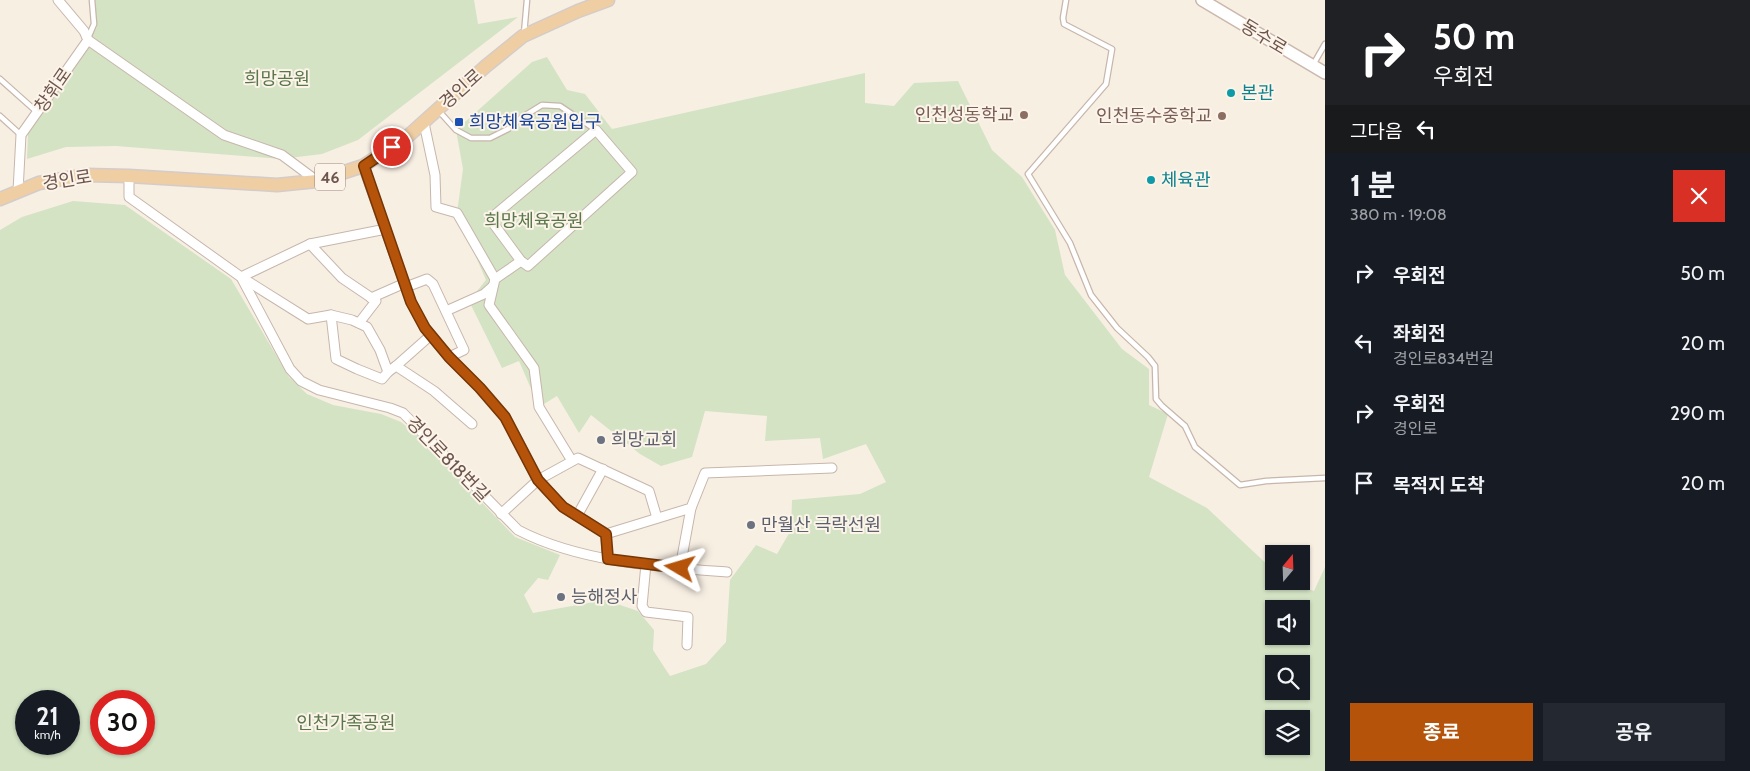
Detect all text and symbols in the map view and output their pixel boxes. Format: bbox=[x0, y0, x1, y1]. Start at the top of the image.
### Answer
street label: 동수로 bbox=[1237, 15, 1291, 59]
text: 50 m bbox=[1433, 15, 1515, 58]
icon: right bbox=[1350, 20, 1415, 85]
street label: 창휘로 bbox=[30, 63, 76, 117]
text: 우회전 bbox=[1433, 63, 1494, 90]
street label: 경인로 bbox=[435, 64, 487, 114]
park label: 희망공원 bbox=[244, 68, 310, 90]
place label: 본관 bbox=[1241, 82, 1275, 104]
marker: 본관 bbox=[1225, 87, 1237, 99]
place label: 인천성동학교 bbox=[915, 104, 1014, 126]
place label: 인천동수중학교 bbox=[1096, 105, 1212, 127]
marker: 인천성동학교 bbox=[1018, 109, 1030, 121]
marker: 인천동수중학교 bbox=[1216, 110, 1228, 122]
place label: 희망체육공원입구 bbox=[469, 111, 601, 133]
icon: left bbox=[1412, 115, 1440, 143]
marker: 희망체육공원입구 bbox=[453, 116, 465, 128]
text: 그다음 bbox=[1350, 120, 1402, 143]
pin bbox=[371, 126, 413, 168]
icon: arrive bbox=[378, 133, 406, 161]
road number: 46 bbox=[315, 163, 345, 190]
street label: 경인로 bbox=[41, 165, 93, 195]
text: 1 분 bbox=[1350, 167, 1395, 204]
place label: 체육관 bbox=[1161, 169, 1211, 191]
button: close bbox=[1673, 170, 1725, 222]
marker: 체육관 bbox=[1145, 174, 1157, 186]
text: 380 m · 19:08 bbox=[1350, 205, 1447, 224]
park label: 희망체육공원 bbox=[484, 210, 584, 232]
icon: right bbox=[1350, 259, 1378, 287]
text: 50 m bbox=[1681, 262, 1725, 285]
text: 우회전 bbox=[1393, 264, 1445, 287]
text: 좌회전 bbox=[1393, 322, 1445, 345]
icon: left bbox=[1350, 329, 1378, 357]
text: 20 m bbox=[1681, 332, 1725, 355]
text: 경인로834번길 bbox=[1393, 349, 1494, 368]
text: 우회전 bbox=[1393, 392, 1445, 415]
icon: right bbox=[1350, 399, 1378, 427]
text: 290 m bbox=[1670, 402, 1725, 425]
street label: 경인로818번길 bbox=[402, 412, 494, 506]
text: 경인로 bbox=[1393, 419, 1437, 438]
place label: 희망교회 bbox=[611, 429, 677, 451]
marker: 희망교회 bbox=[595, 434, 607, 446]
icon: arrive bbox=[1350, 469, 1378, 497]
text: 20 m bbox=[1681, 472, 1725, 495]
text: 목적지 도착 bbox=[1393, 474, 1485, 497]
place label: 만월산 극락선원 bbox=[761, 514, 881, 536]
marker: 만월산 극락선원 bbox=[745, 519, 757, 531]
position arrow bbox=[653, 541, 705, 593]
north arrow bbox=[1265, 545, 1310, 590]
map controls bbox=[1265, 545, 1310, 755]
place label: 능해정사 bbox=[571, 586, 638, 608]
marker: 능해정사 bbox=[555, 591, 567, 603]
button: sound bbox=[1265, 600, 1310, 645]
button: search bbox=[1265, 655, 1310, 700]
speed limit sign: 30 bbox=[90, 690, 155, 755]
text: 21 bbox=[36, 701, 59, 731]
button: 종료 bbox=[1350, 703, 1533, 761]
button: 공유 bbox=[1543, 703, 1725, 761]
button: layers bbox=[1265, 710, 1310, 755]
park label: 인천가족공원 bbox=[296, 712, 396, 734]
text: km/h bbox=[34, 727, 61, 742]

